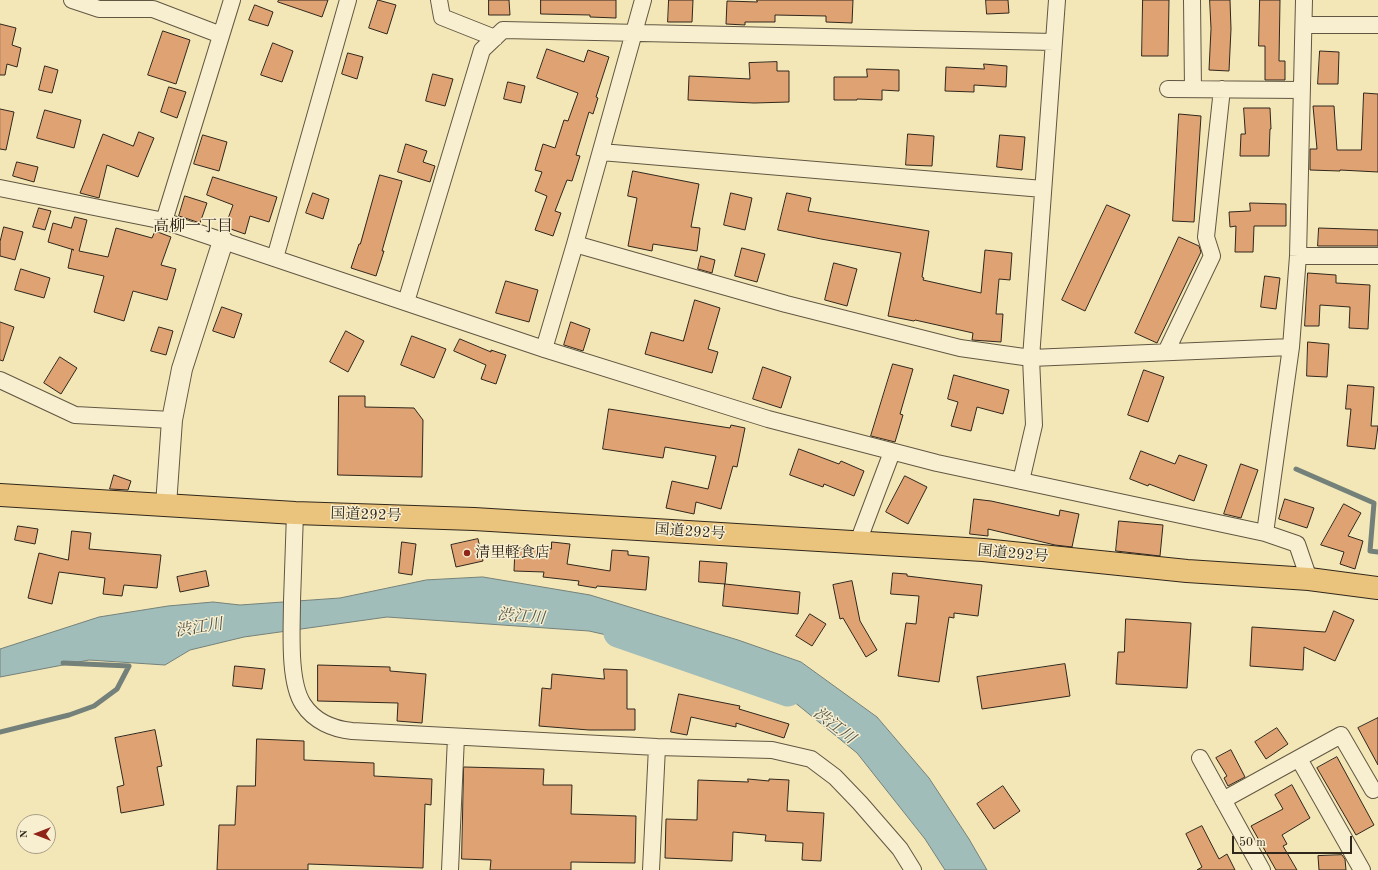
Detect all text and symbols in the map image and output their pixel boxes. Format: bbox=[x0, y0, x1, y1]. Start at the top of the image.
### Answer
district label: 高柳一丁目 bbox=[153, 217, 233, 237]
street label: 国道292号 bbox=[330, 505, 402, 525]
street label: 国道292号 bbox=[654, 521, 726, 543]
street label: 国道292号 bbox=[977, 542, 1049, 566]
place label: 清里軽食店 bbox=[475, 544, 550, 562]
marker: 清里軽食店 bbox=[462, 548, 472, 558]
water label: 渋江川 bbox=[496, 605, 546, 629]
water label: 渋江川 bbox=[174, 615, 224, 641]
water label: 渋江川 bbox=[809, 704, 859, 748]
north arrow bbox=[16, 814, 56, 854]
scale bar bbox=[1234, 828, 1354, 854]
text: N bbox=[19, 830, 30, 838]
text: 50 m bbox=[1239, 837, 1266, 849]

